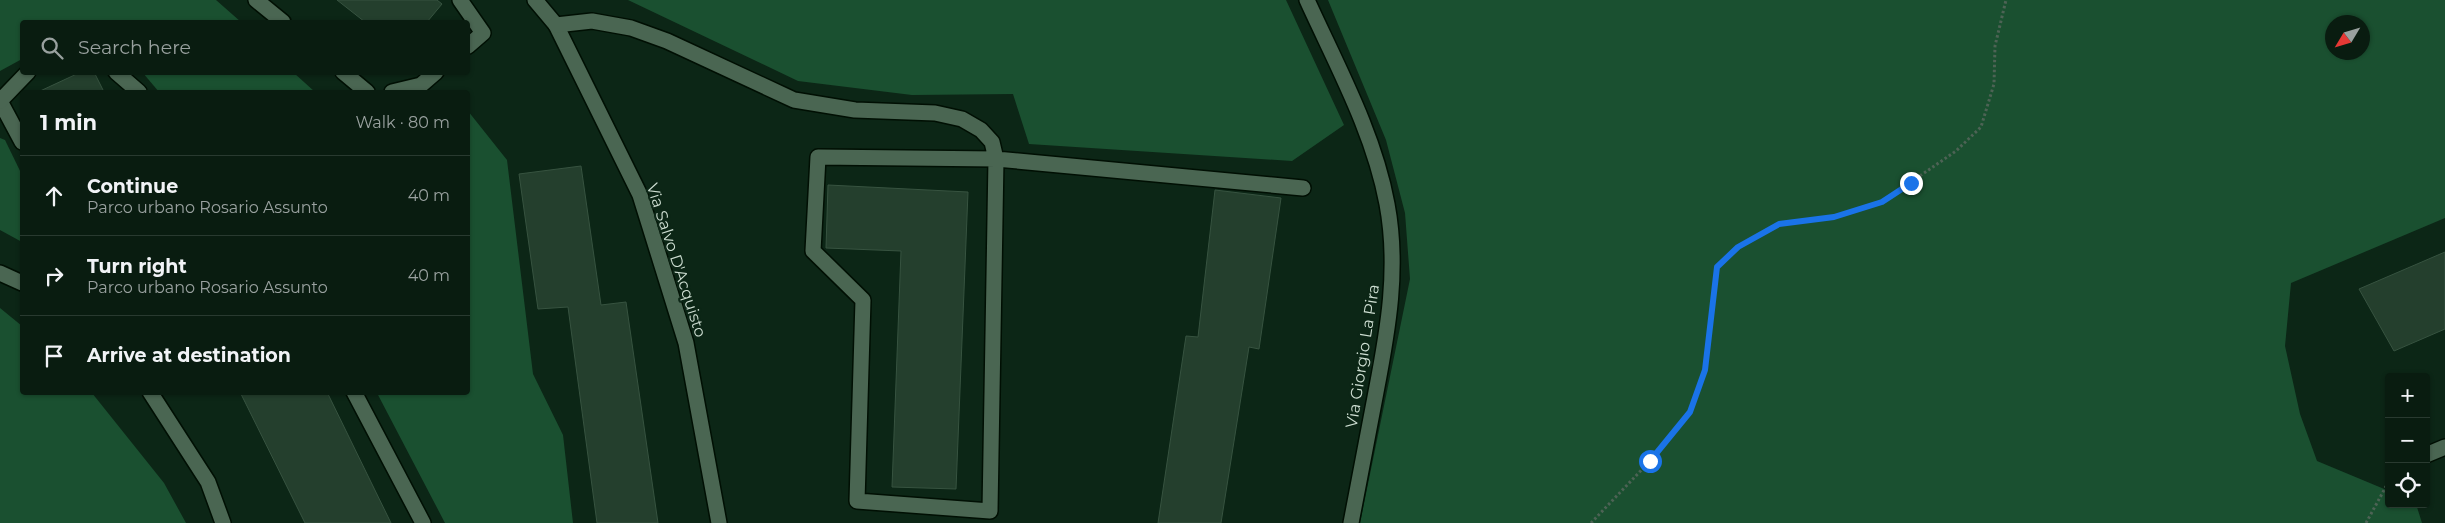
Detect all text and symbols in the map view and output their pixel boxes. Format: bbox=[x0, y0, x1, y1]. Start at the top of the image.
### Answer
north arrow bbox=[2325, 15, 2370, 60]
search box bbox=[20, 20, 470, 75]
icon: search bbox=[38, 34, 66, 62]
text: Search here bbox=[78, 36, 191, 59]
text: 1 min bbox=[40, 110, 97, 135]
text: Walk · 80 m bbox=[355, 113, 450, 132]
route end bbox=[1900, 172, 1923, 195]
text: Continue bbox=[87, 175, 178, 198]
street label: Via Salvo D'Acquisto bbox=[643, 181, 710, 340]
icon: ahead bbox=[40, 182, 68, 210]
text: 40 m bbox=[408, 186, 450, 205]
text: Parco urbano Rosario Assunto bbox=[87, 198, 328, 217]
text: Turn right bbox=[87, 255, 187, 278]
icon: right bbox=[40, 262, 68, 290]
text: 40 m bbox=[408, 266, 450, 285]
text: Parco urbano Rosario Assunto bbox=[87, 278, 328, 297]
street label: Via Giorgio La Pira bbox=[1342, 283, 1383, 429]
icon: arrive bbox=[40, 342, 68, 370]
text: Arrive at destination bbox=[87, 344, 291, 367]
map controls bbox=[2385, 373, 2430, 508]
button: + bbox=[2385, 373, 2430, 418]
button: − bbox=[2385, 418, 2430, 463]
route start bbox=[1639, 450, 1662, 473]
button: locate bbox=[2385, 463, 2430, 508]

